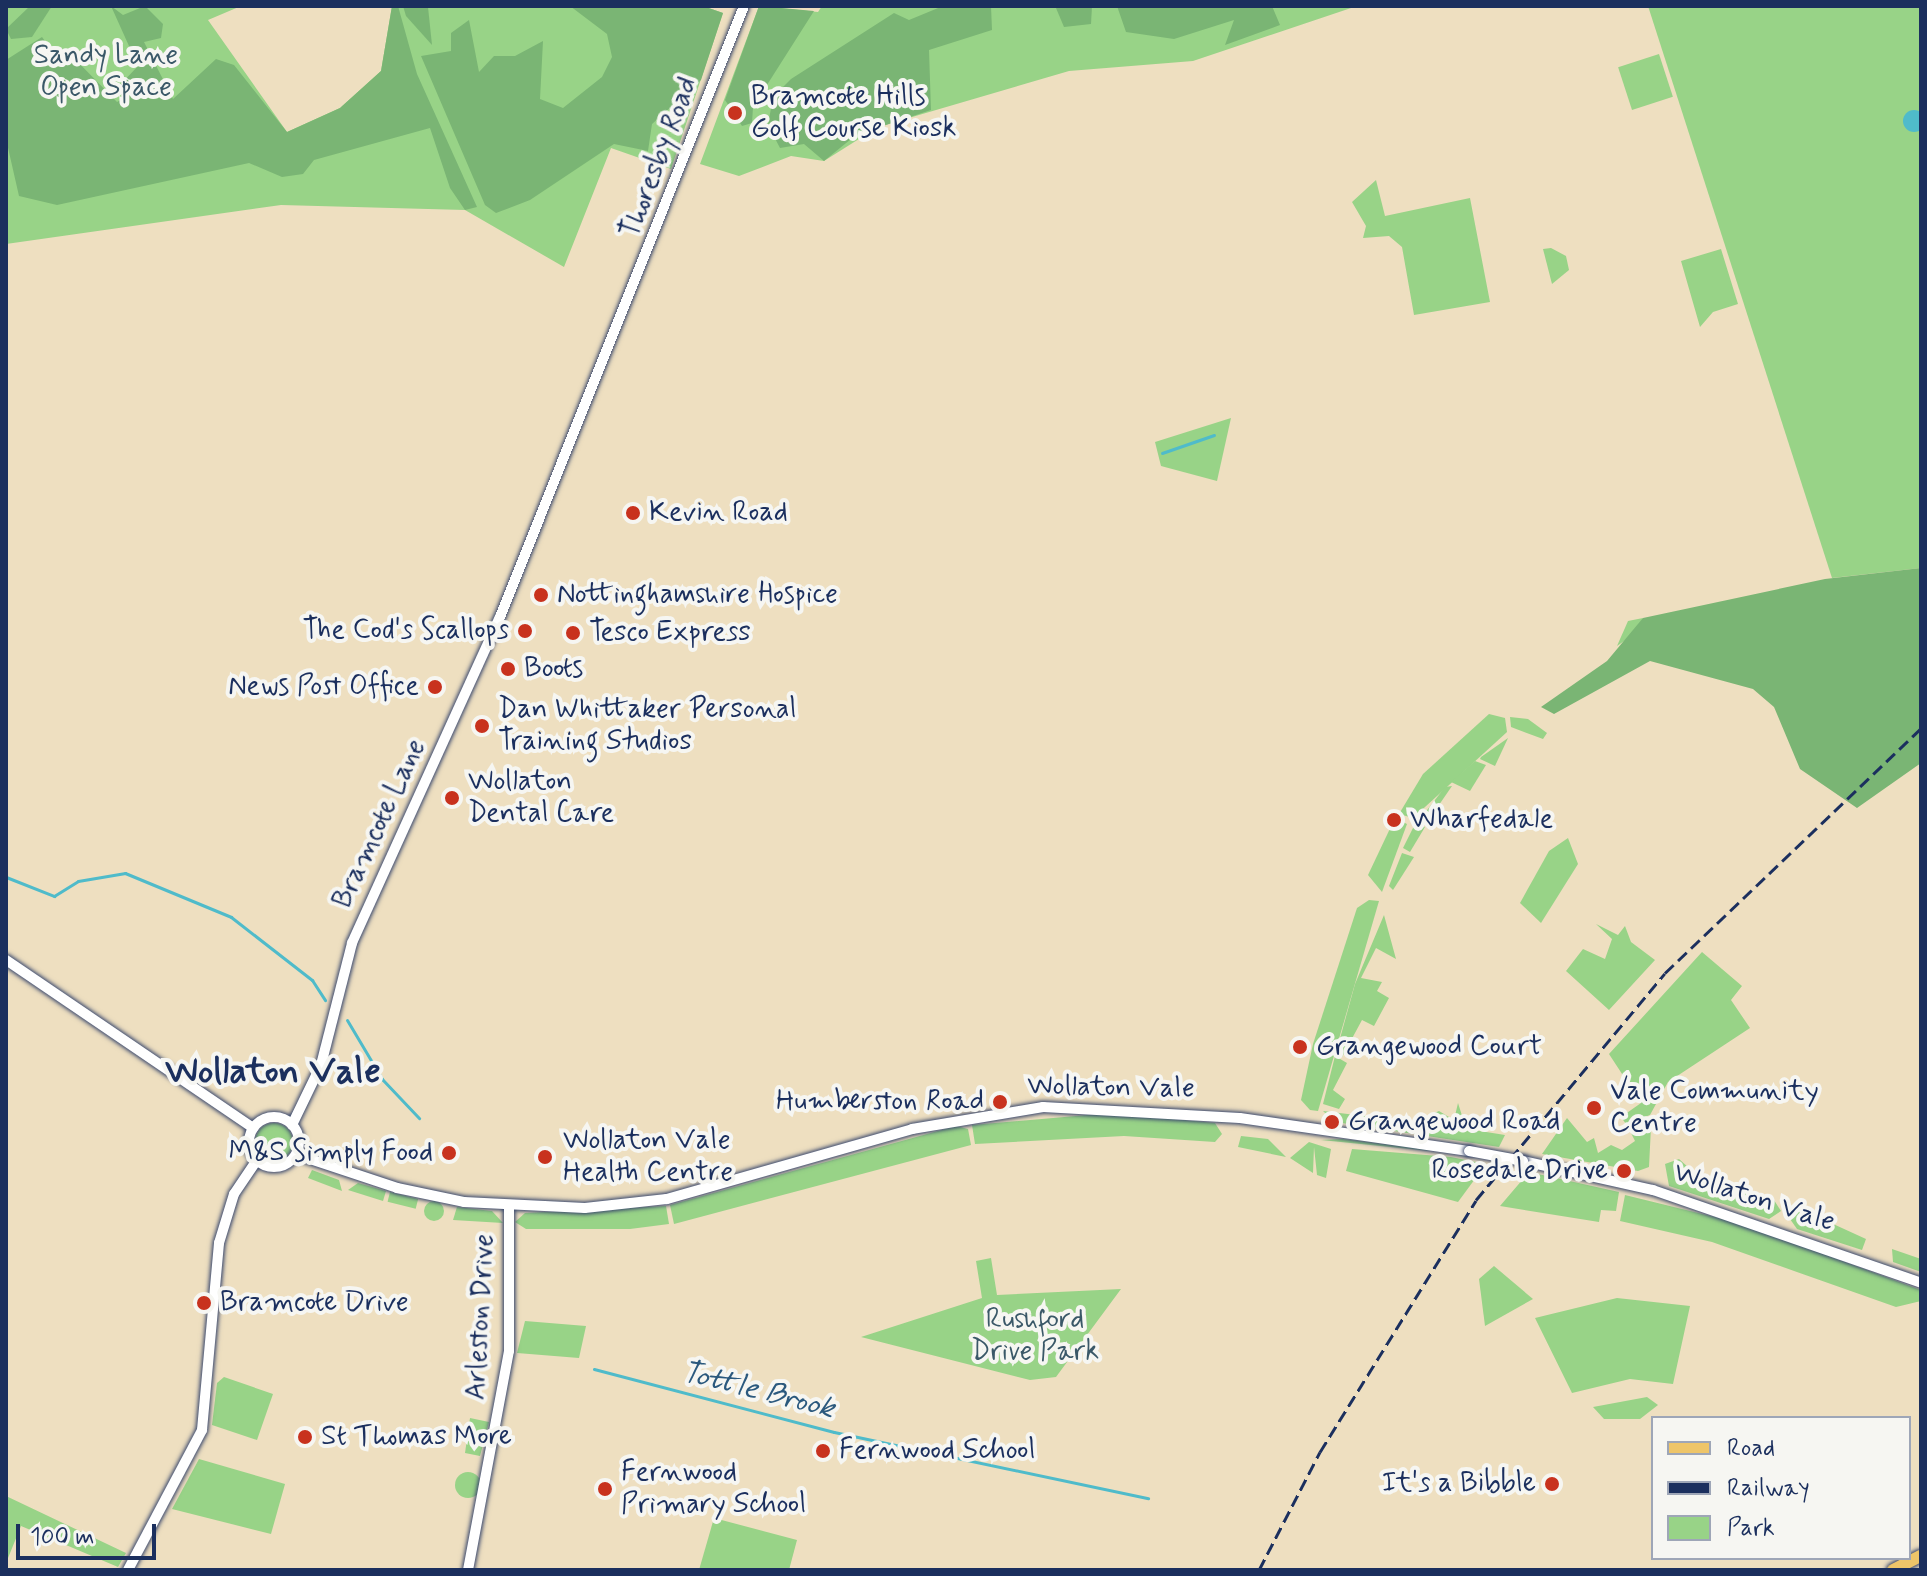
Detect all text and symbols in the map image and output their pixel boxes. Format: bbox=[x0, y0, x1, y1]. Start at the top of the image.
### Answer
park label: Sandy Lane Open Space bbox=[35, 39, 177, 105]
street label: Thoresby Road bbox=[614, 73, 706, 243]
place label: Bramcote Hills Golf Course Kiosk bbox=[751, 80, 956, 146]
marker: Bramcote Hills Golf Course Kiosk bbox=[726, 104, 744, 122]
place label: Kevin Road bbox=[649, 496, 788, 530]
marker: Kevin Road bbox=[624, 504, 642, 522]
place label: Nottinghamshire Hospice bbox=[557, 578, 842, 612]
marker: Nottinghamshire Hospice bbox=[532, 586, 550, 604]
place label: The Cod's Scallops bbox=[297, 614, 509, 648]
place label: Tesco Express bbox=[589, 616, 752, 650]
marker: The Cod's Scallops bbox=[516, 622, 534, 640]
marker: Tesco Express bbox=[564, 624, 582, 642]
place label: Boots bbox=[524, 652, 583, 686]
marker: Boots bbox=[499, 660, 517, 678]
place label: News Post Office bbox=[228, 670, 419, 704]
marker: News Post Office bbox=[426, 678, 444, 696]
place label: Dan Whittaker Personal Training Studios bbox=[498, 693, 791, 759]
marker: Dan Whittaker Personal Training Studios bbox=[473, 717, 491, 735]
street label: Bramcote Lane bbox=[326, 733, 434, 915]
place label: Wollaton Dental Care bbox=[468, 765, 615, 831]
marker: Wollaton Dental Care bbox=[443, 789, 461, 807]
place label: Wharfedale bbox=[1410, 803, 1553, 837]
marker: Wharfedale bbox=[1385, 811, 1403, 829]
place label: Grangewood Court bbox=[1316, 1030, 1537, 1064]
marker: Grangewood Court bbox=[1291, 1038, 1309, 1056]
district label: Wollaton Vale bbox=[168, 1051, 378, 1095]
street label: Wollaton Vale bbox=[1029, 1070, 1193, 1106]
place label: Vale Community Centre bbox=[1610, 1075, 1812, 1141]
place label: Humberston Road bbox=[779, 1085, 984, 1119]
marker: Humberston Road bbox=[991, 1093, 1009, 1111]
marker: Vale Community Centre bbox=[1585, 1099, 1603, 1117]
place label: Grangewood Road bbox=[1348, 1105, 1558, 1139]
marker: Grangewood Road bbox=[1323, 1113, 1341, 1131]
place label: Wollaton Vale Health Centre bbox=[563, 1124, 733, 1190]
place label: M&S Simply Food bbox=[230, 1136, 433, 1170]
marker: M&S Simply Food bbox=[440, 1144, 458, 1162]
marker: Wollaton Vale Health Centre bbox=[534, 1146, 556, 1168]
place label: Rosedale Drive bbox=[1433, 1154, 1608, 1188]
street label: Wollaton Vale bbox=[1671, 1157, 1837, 1239]
marker: Rosedale Drive bbox=[1615, 1162, 1633, 1180]
street label: Arleston Drive bbox=[460, 1234, 502, 1400]
place label: Bramcote Drive bbox=[220, 1286, 406, 1320]
marker: Bramcote Drive bbox=[195, 1294, 213, 1312]
park label: Rushford Drive Park bbox=[973, 1303, 1097, 1369]
water label: Tottle Brook bbox=[677, 1355, 839, 1427]
legend bbox=[1651, 1416, 1911, 1560]
place label: St Thomas More bbox=[321, 1420, 513, 1454]
marker: St Thomas More bbox=[296, 1428, 314, 1446]
text: Road bbox=[1727, 1433, 1775, 1464]
place label: Fernwood School bbox=[839, 1434, 1035, 1468]
marker: Fernwood School bbox=[814, 1442, 832, 1460]
place label: Fernwood Primary School bbox=[621, 1456, 806, 1522]
place label: It's a Bibble bbox=[1382, 1467, 1536, 1501]
text: Railway bbox=[1727, 1473, 1810, 1504]
marker: It's a Bibble bbox=[1543, 1475, 1561, 1493]
marker: Fernwood Primary School bbox=[596, 1480, 614, 1498]
scale bar bbox=[20, 1508, 160, 1558]
text: Park bbox=[1727, 1513, 1775, 1544]
text: 100 m bbox=[30, 1522, 94, 1553]

